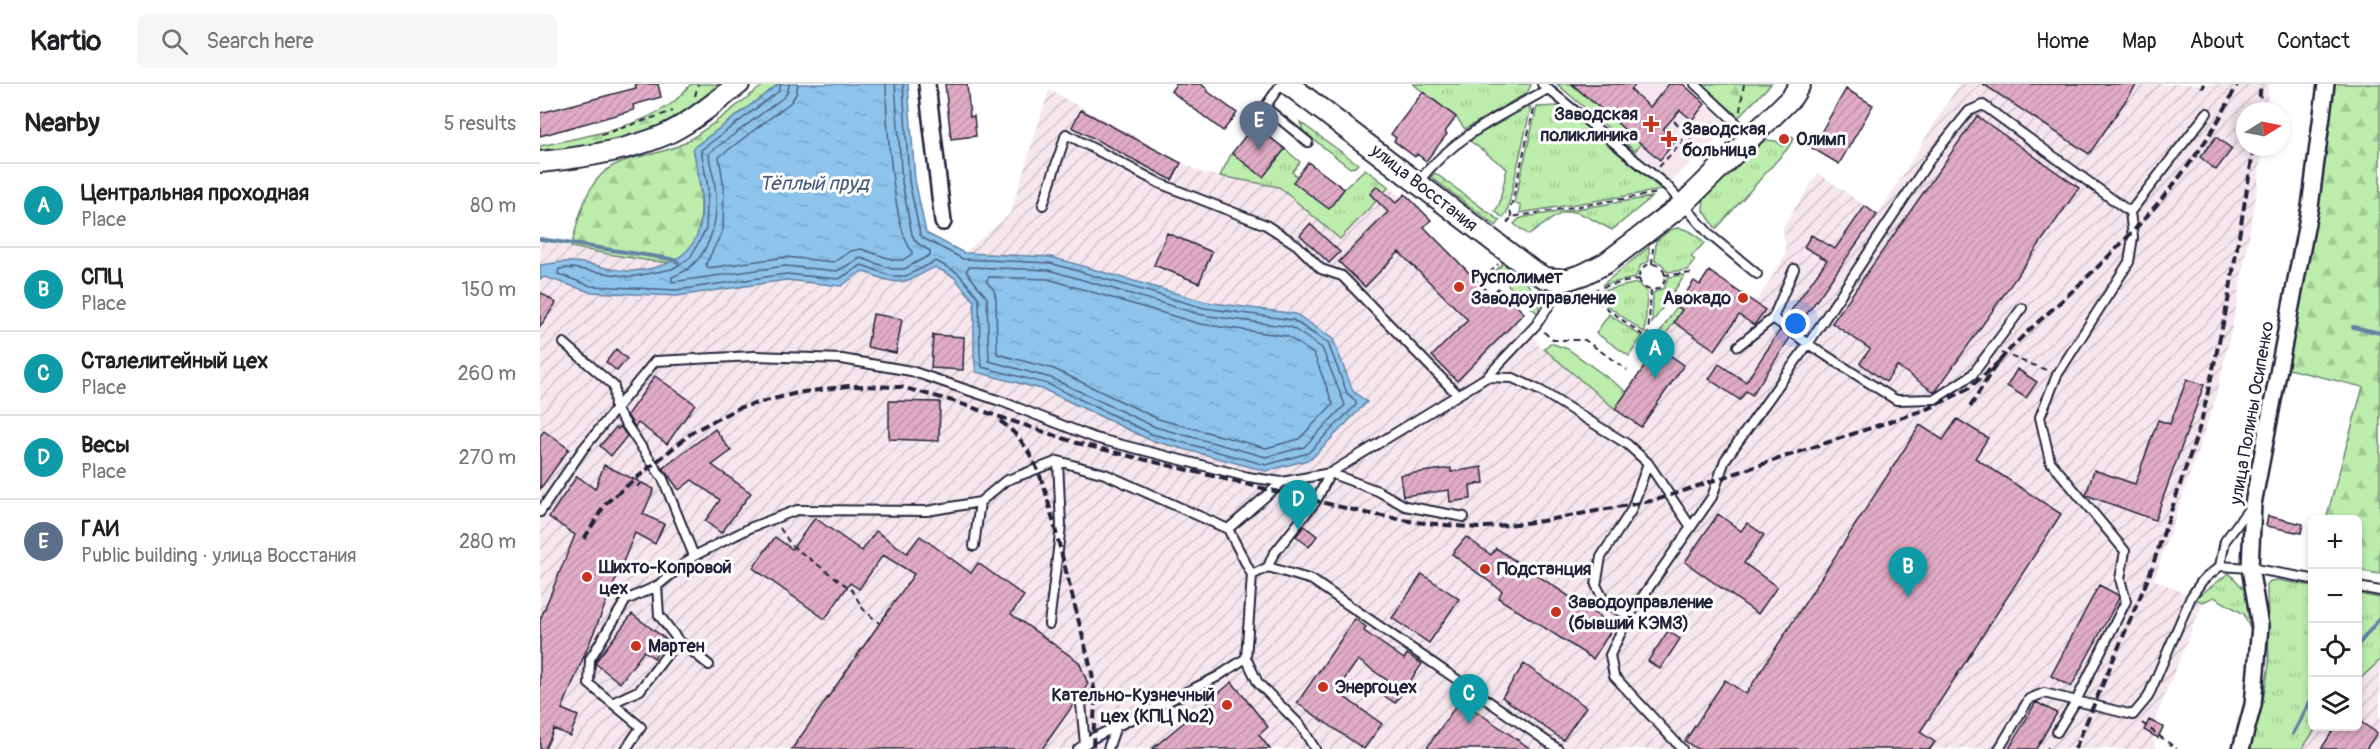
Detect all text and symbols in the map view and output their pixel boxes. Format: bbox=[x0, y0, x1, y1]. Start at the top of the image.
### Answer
search box bbox=[137, 14, 557, 68]
text: Kartio bbox=[30, 24, 101, 59]
icon: search bbox=[158, 25, 191, 58]
text: Search here bbox=[206, 27, 314, 55]
text: Home bbox=[2036, 28, 2089, 55]
text: Map bbox=[2122, 28, 2157, 55]
text: About bbox=[2190, 28, 2244, 55]
text: Contact bbox=[2277, 28, 2350, 55]
pin: E bbox=[1240, 101, 1278, 151]
north arrow bbox=[2236, 102, 2290, 156]
place label: Заводская поликлиника bbox=[1540, 103, 1639, 147]
text: Nearby bbox=[24, 107, 100, 139]
text: 5 results bbox=[444, 111, 516, 136]
marker: Заводская поликлиника bbox=[1642, 115, 1660, 133]
place label: Заводская больница bbox=[1682, 118, 1766, 162]
place label: Олимп bbox=[1796, 128, 1846, 151]
marker: Заводская больница bbox=[1660, 130, 1678, 148]
marker: Олимп bbox=[1777, 132, 1791, 146]
street label: улица Восстания bbox=[1365, 139, 1482, 237]
water label: Тёплый пруд bbox=[759, 171, 871, 196]
text: Центральная проходная bbox=[81, 179, 309, 207]
text: A bbox=[37, 193, 50, 218]
text: 80 m bbox=[470, 193, 516, 218]
text: Place bbox=[81, 207, 126, 232]
text: СПЦ bbox=[81, 263, 123, 291]
place label: Русполимет Заводоуправление bbox=[1471, 266, 1617, 310]
text: B bbox=[38, 277, 49, 302]
text: 150 m bbox=[462, 277, 516, 302]
marker: Русполимет Заводоуправление bbox=[1452, 280, 1466, 294]
place label: Авокадо bbox=[1663, 287, 1731, 310]
text: Place bbox=[81, 291, 126, 316]
marker: Авокадо bbox=[1736, 291, 1750, 305]
your location bbox=[1781, 309, 1810, 338]
street label: улица Полины Осипенко bbox=[2224, 319, 2280, 507]
pin: A bbox=[1636, 330, 1674, 379]
text: Сталелитейный цех bbox=[81, 347, 268, 375]
text: C bbox=[37, 361, 50, 386]
text: 260 m bbox=[457, 361, 516, 386]
text: Place bbox=[81, 375, 126, 400]
text: Весы bbox=[81, 431, 130, 459]
text: D bbox=[37, 445, 50, 470]
text: 270 m bbox=[458, 445, 516, 470]
text: Place bbox=[81, 459, 126, 484]
pin: D bbox=[1278, 480, 1317, 530]
text: ГАИ bbox=[81, 515, 119, 543]
map controls bbox=[2308, 515, 2362, 731]
button: + bbox=[2308, 515, 2362, 569]
text: E bbox=[38, 529, 49, 554]
text: 280 m bbox=[459, 529, 516, 554]
text: Public building · улица Восстания bbox=[81, 543, 356, 568]
pin: B bbox=[1888, 548, 1928, 597]
place label: Шихто-Копровой цех bbox=[598, 556, 732, 600]
place label: Подстанция bbox=[1497, 558, 1591, 581]
marker: Подстанция bbox=[1478, 562, 1492, 576]
button: − bbox=[2308, 569, 2362, 623]
marker: Шихто-Копровой цех bbox=[580, 570, 594, 584]
place label: Заводоуправление (бывший КЭМЗ) bbox=[1568, 591, 1714, 635]
marker: Заводоуправление (бывший КЭМЗ) bbox=[1549, 605, 1563, 619]
button: locate bbox=[2308, 623, 2362, 677]
place label: Мартен bbox=[648, 635, 705, 658]
marker: Мартен bbox=[629, 639, 643, 653]
pin: C bbox=[1450, 674, 1488, 724]
place label: Энергоцех bbox=[1335, 676, 1417, 699]
button: layers bbox=[2308, 677, 2362, 731]
marker: Энергоцех bbox=[1316, 680, 1330, 694]
place label: Кательно-Кузнечный цех (КПЦ №2) bbox=[1051, 684, 1215, 728]
marker: Кательно-Кузнечный цех (КПЦ №2) bbox=[1220, 698, 1234, 712]

